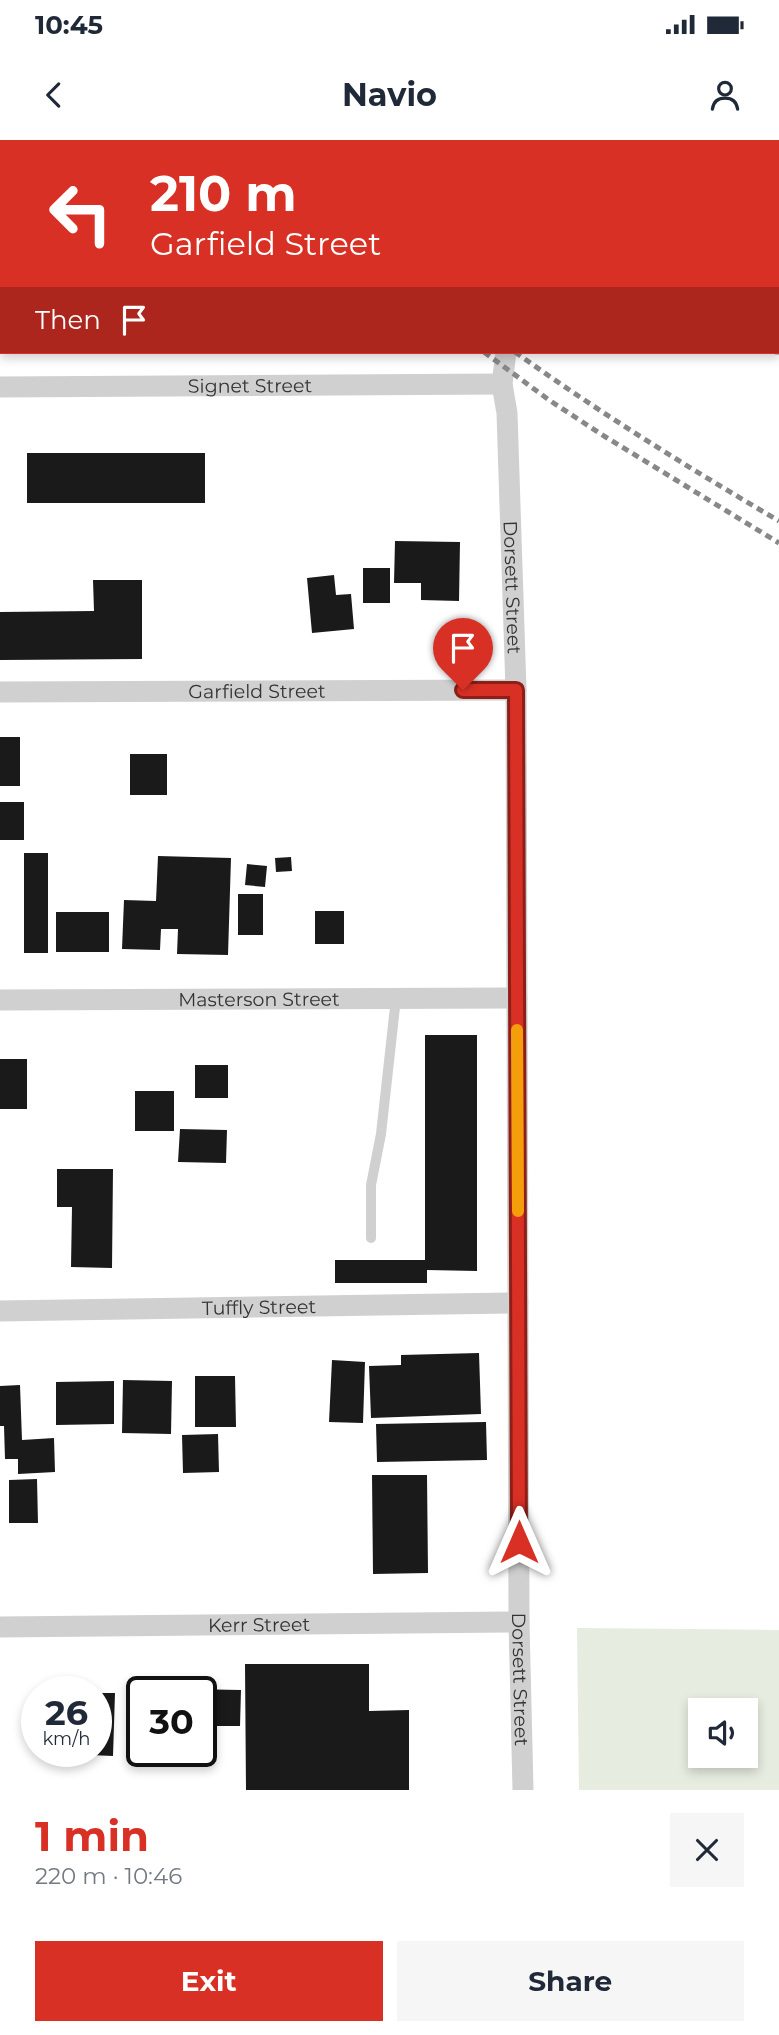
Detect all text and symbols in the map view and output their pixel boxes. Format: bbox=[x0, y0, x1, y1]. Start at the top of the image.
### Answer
text: 10:45 bbox=[35, 9, 103, 41]
text: Navio bbox=[342, 75, 437, 114]
icon: back bbox=[35, 76, 73, 114]
icon: person bbox=[706, 76, 744, 114]
text: 210 m bbox=[150, 164, 297, 223]
icon: left bbox=[35, 168, 126, 259]
text: Garfield Street bbox=[150, 224, 381, 263]
icon: arrive bbox=[115, 301, 153, 339]
text: Then bbox=[35, 304, 101, 336]
street label: Signet Street bbox=[188, 374, 313, 398]
street label: Dorsett Street bbox=[498, 520, 526, 655]
pin bbox=[433, 618, 493, 690]
icon: arrive bbox=[444, 629, 482, 667]
street label: Garfield Street bbox=[188, 680, 326, 703]
street label: Masterson Street bbox=[178, 988, 340, 1011]
street label: Tuffly Street bbox=[202, 1295, 317, 1320]
position arrow bbox=[482, 1505, 556, 1579]
street label: Dorsett Street bbox=[507, 1612, 533, 1747]
street label: Kerr Street bbox=[208, 1613, 310, 1637]
speed limit sign: 30 bbox=[126, 1676, 217, 1767]
text: 26 bbox=[45, 1691, 88, 1734]
map controls bbox=[688, 1698, 758, 1768]
button: sound bbox=[688, 1698, 758, 1768]
text: km/h bbox=[42, 1728, 91, 1750]
text: 1 min bbox=[35, 1810, 149, 1862]
button: close bbox=[670, 1813, 744, 1887]
text: 220 m · 10:46 bbox=[35, 1862, 182, 1890]
button: Exit bbox=[35, 1941, 383, 2021]
button: Share bbox=[397, 1941, 744, 2021]

